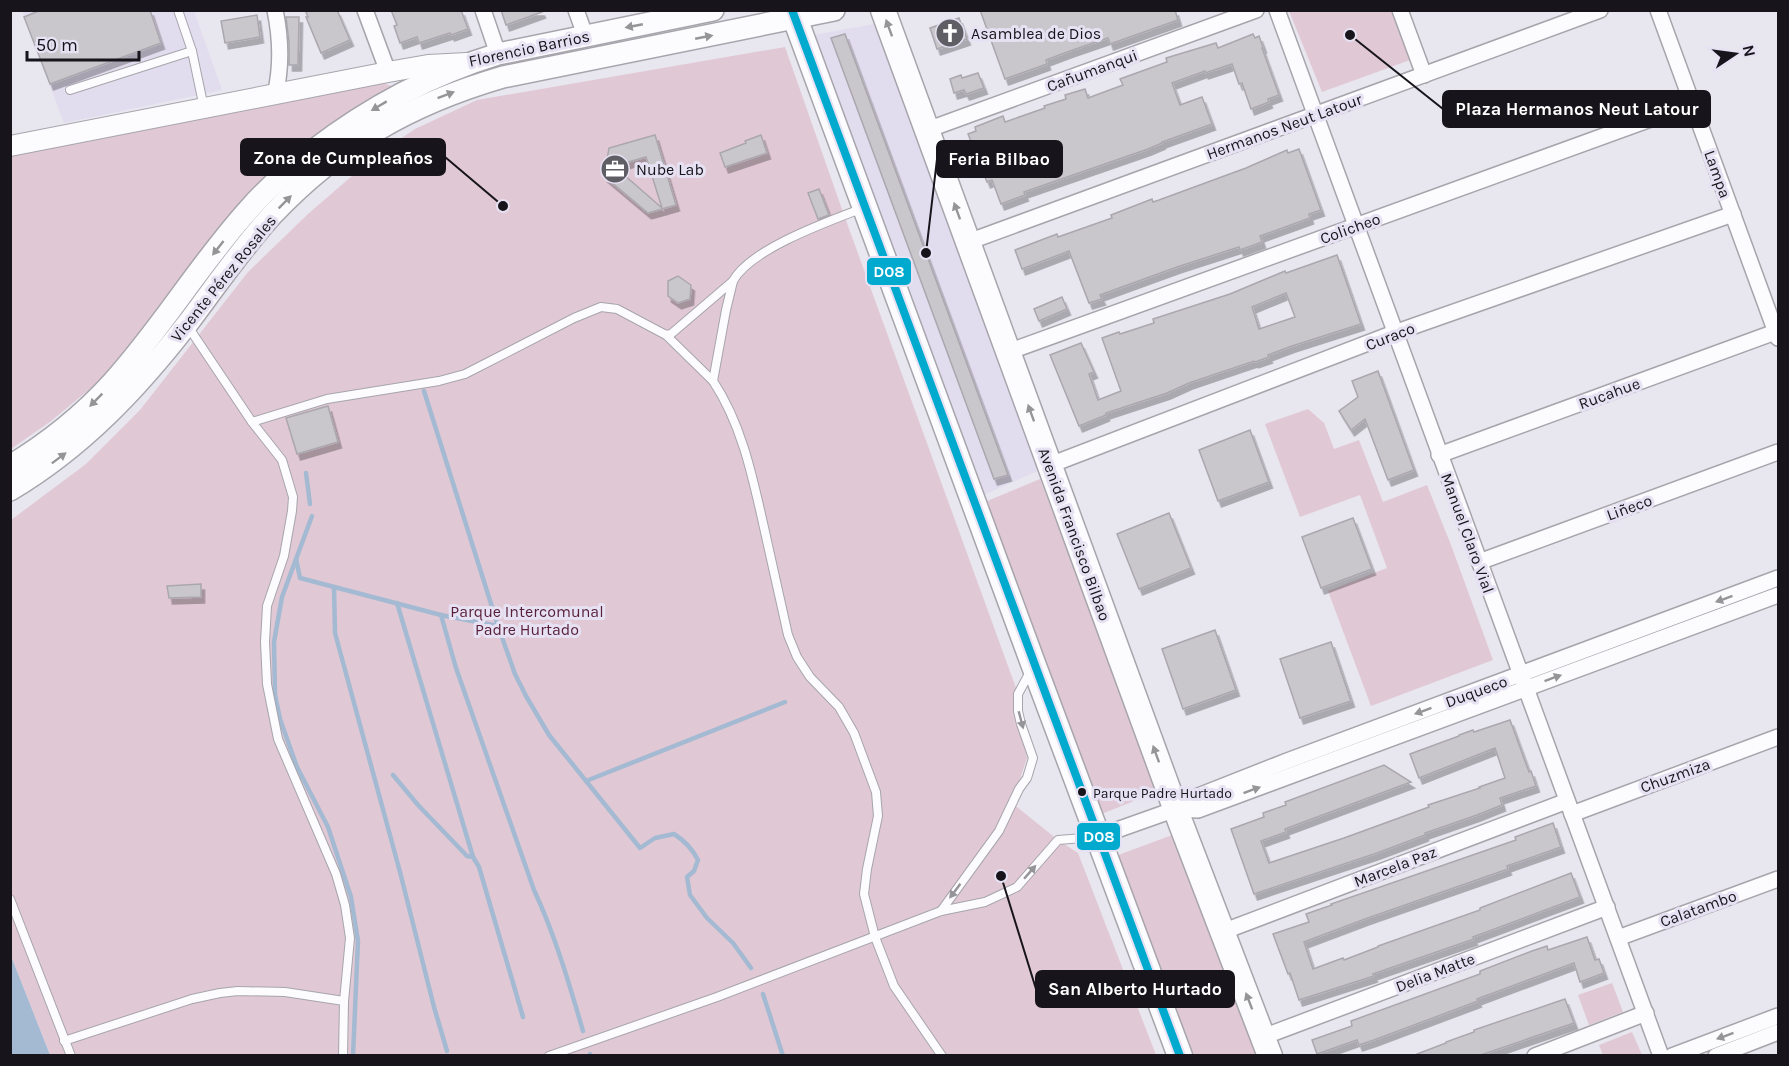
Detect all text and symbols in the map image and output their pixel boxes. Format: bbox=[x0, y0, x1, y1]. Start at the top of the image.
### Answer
church icon: Asamblea de Dios bbox=[934, 17, 966, 49]
one-way arrow bbox=[884, 18, 894, 36]
one-way arrow bbox=[625, 21, 644, 31]
scale bar bbox=[27, 24, 140, 62]
place label: Asamblea de Dios bbox=[971, 24, 1101, 43]
north arrow bbox=[1705, 24, 1765, 84]
street label: Florencio Barrios bbox=[467, 26, 591, 71]
one-way arrow bbox=[695, 32, 714, 41]
text: 50 m bbox=[36, 34, 78, 56]
text: N bbox=[1739, 43, 1760, 58]
street label: Cañumanqui bbox=[1044, 45, 1140, 96]
street label: Hermanos Neut Latour bbox=[1204, 89, 1365, 163]
one-way arrow bbox=[437, 90, 455, 99]
callout: Plaza Hermanos Neut Latour bbox=[1443, 91, 1710, 127]
text: Plaza Hermanos Neut Latour bbox=[1455, 98, 1699, 120]
one-way arrow bbox=[371, 101, 387, 112]
callout: Zona de Cumpleaños bbox=[241, 139, 445, 175]
callout: Feria Bilbao bbox=[937, 141, 1062, 177]
text: Zona de Cumpleaños bbox=[253, 147, 433, 169]
text: Feria Bilbao bbox=[948, 148, 1050, 170]
street label: Lampa bbox=[1700, 148, 1735, 201]
office icon: Nube Lab bbox=[599, 153, 631, 185]
place label: Nube Lab bbox=[636, 160, 704, 179]
one-way arrow bbox=[278, 195, 292, 210]
one-way arrow bbox=[951, 201, 961, 219]
street label: Colicheo bbox=[1317, 209, 1383, 248]
street label: Vicente Pérez Rosales bbox=[167, 211, 280, 345]
one-way arrow bbox=[212, 240, 224, 256]
line badge: D08 bbox=[866, 257, 912, 286]
text: D08 bbox=[873, 262, 905, 281]
street label: Curaco bbox=[1363, 318, 1417, 354]
street label: Rucahue bbox=[1576, 374, 1643, 413]
one-way arrow bbox=[89, 392, 103, 406]
one-way arrow bbox=[1025, 404, 1035, 422]
street label: Avenida Francisco Bilbao bbox=[1034, 445, 1115, 623]
one-way arrow bbox=[51, 451, 67, 464]
street label: Manuel Claro Vial bbox=[1437, 470, 1498, 596]
street label: Liñeco bbox=[1604, 490, 1655, 524]
one-way arrow bbox=[1715, 594, 1733, 604]
park label: Parque Intercomunal Padre Hurtado bbox=[450, 602, 604, 639]
street label: Duqueco bbox=[1443, 672, 1510, 711]
one-way arrow bbox=[1544, 673, 1562, 683]
one-way arrow bbox=[1414, 706, 1432, 716]
one-way arrow bbox=[1016, 711, 1026, 729]
one-way arrow bbox=[1150, 745, 1160, 763]
street label: Chuzmiza bbox=[1638, 754, 1713, 797]
place label: Parque Padre Hurtado bbox=[1093, 785, 1232, 802]
one-way arrow bbox=[1243, 785, 1261, 795]
marker: Parque Padre Hurtado bbox=[1076, 786, 1088, 798]
line badge: D08 bbox=[1076, 822, 1121, 851]
text: D08 bbox=[1083, 827, 1115, 846]
street label: Marcela Paz bbox=[1351, 842, 1439, 891]
one-way arrow bbox=[1023, 865, 1036, 880]
one-way arrow bbox=[949, 883, 962, 899]
street label: Calatambo bbox=[1657, 886, 1739, 931]
street label: Delia Matte bbox=[1393, 949, 1477, 996]
callout: San Alberto Hurtado bbox=[1036, 971, 1234, 1007]
text: San Alberto Hurtado bbox=[1048, 978, 1222, 1000]
one-way arrow bbox=[1244, 992, 1253, 1010]
one-way arrow bbox=[1716, 1031, 1734, 1041]

